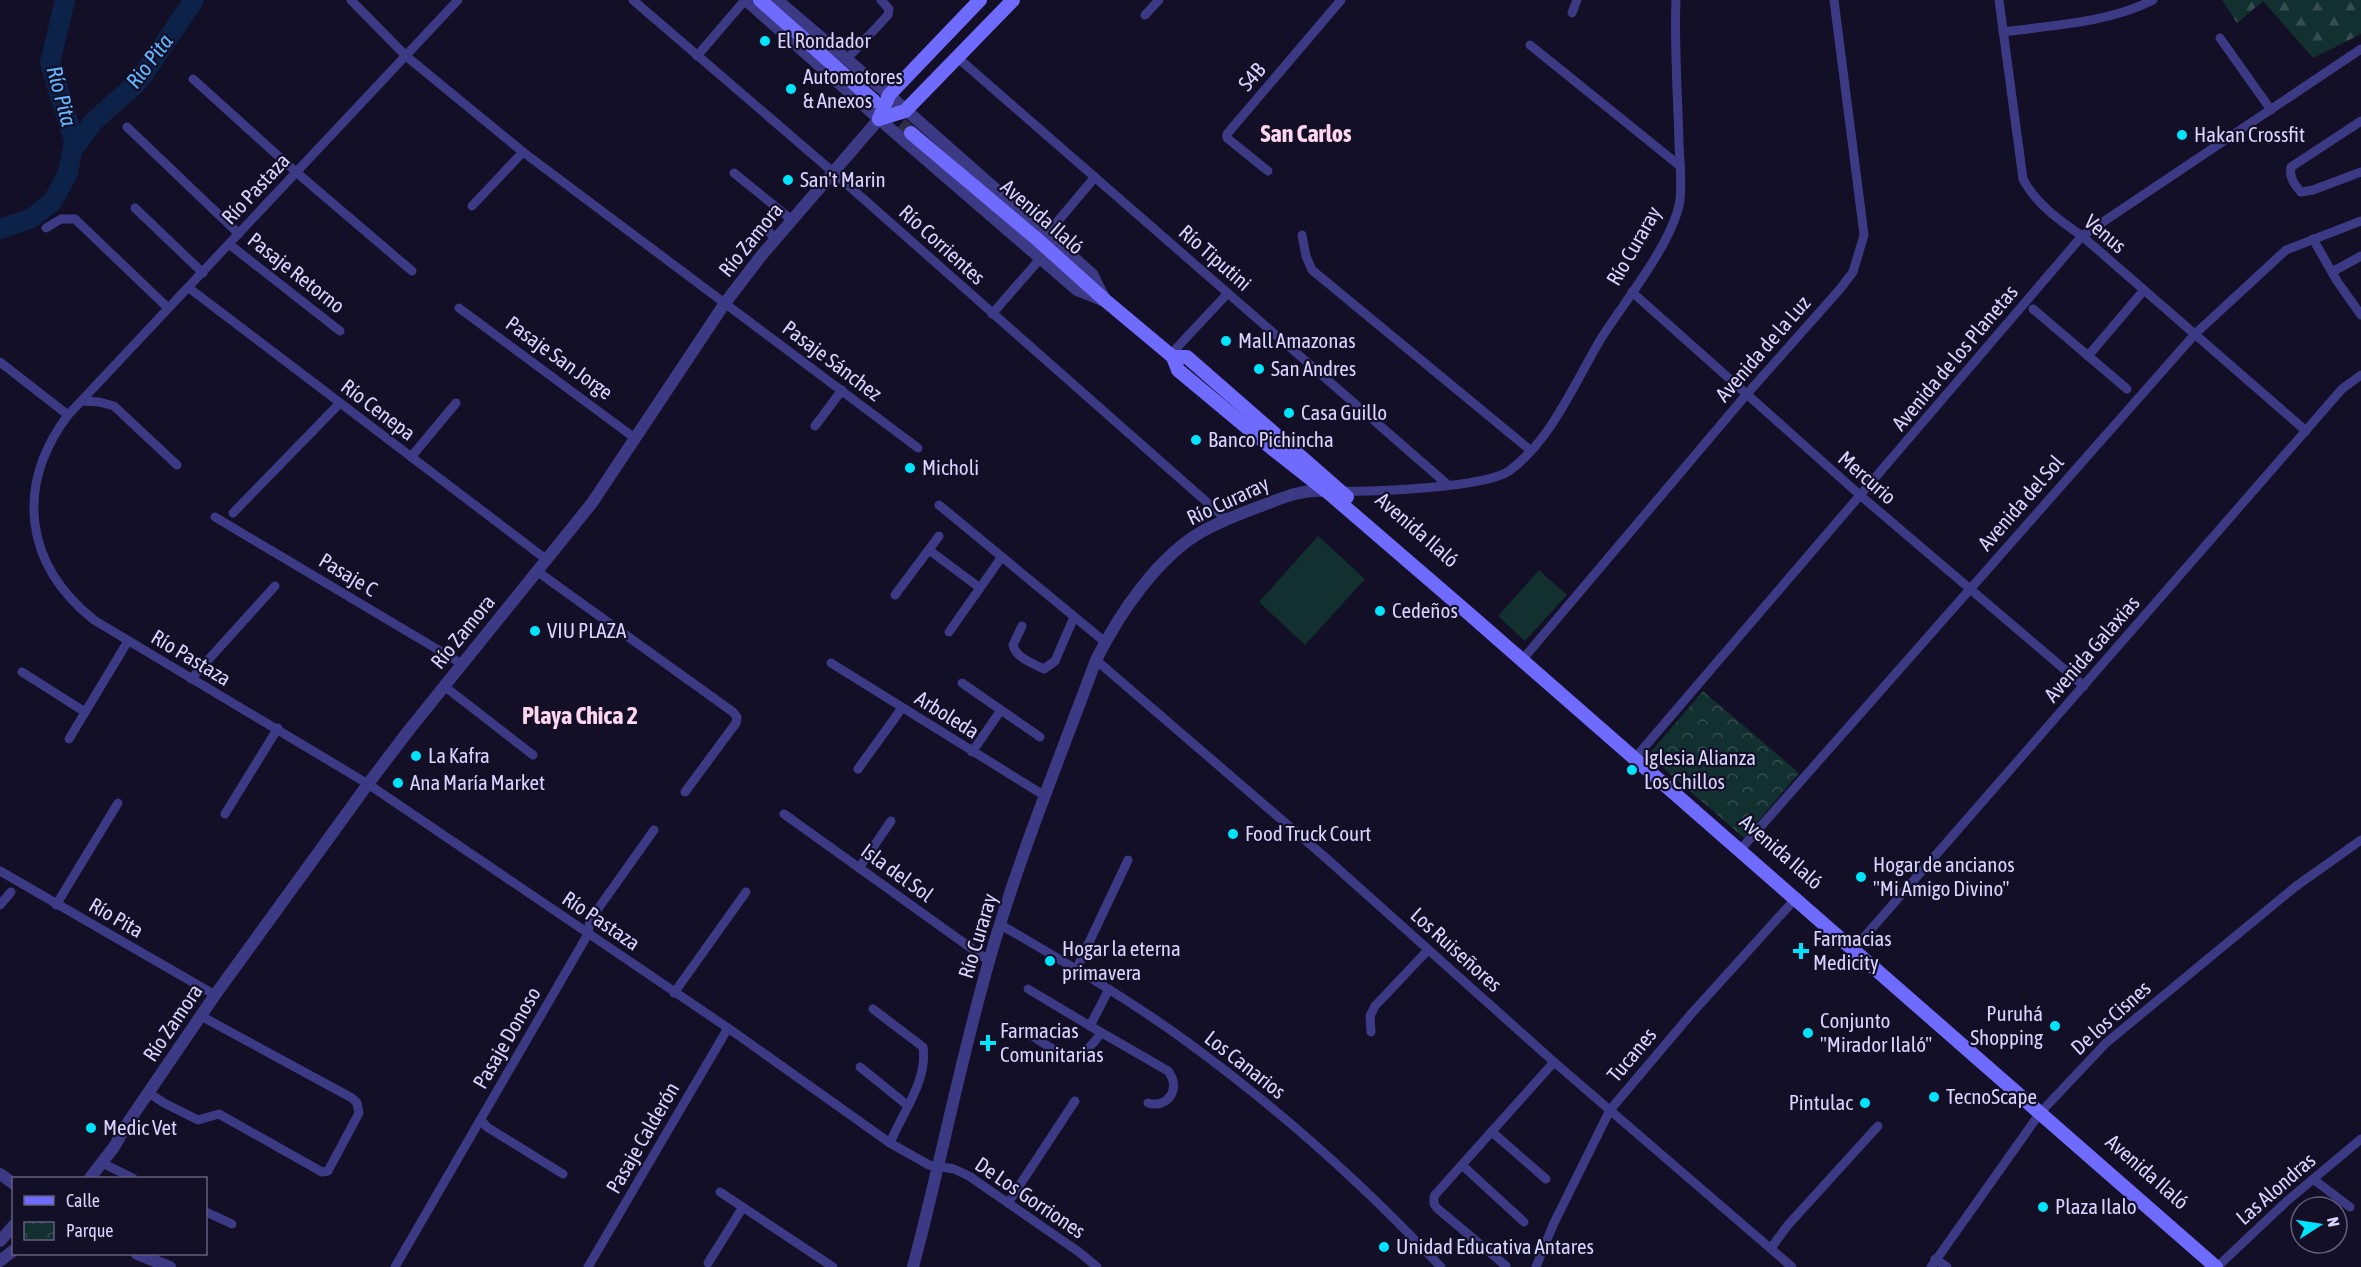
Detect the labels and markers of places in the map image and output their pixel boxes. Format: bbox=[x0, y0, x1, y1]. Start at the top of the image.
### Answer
place label: El Rondador bbox=[777, 28, 871, 52]
marker: El Rondador bbox=[758, 34, 772, 48]
place label: Automotores & Anexos bbox=[803, 64, 903, 112]
marker: Automotores & Anexos bbox=[784, 82, 798, 96]
place label: Hakan Crossfit bbox=[2194, 122, 2305, 146]
marker: Hakan Crossfit bbox=[2175, 128, 2189, 142]
place label: San't Marin bbox=[800, 167, 886, 191]
marker: San't Marin bbox=[781, 173, 795, 187]
place label: Mall Amazonas bbox=[1238, 328, 1356, 352]
marker: Mall Amazonas bbox=[1219, 334, 1233, 348]
place label: San Andres bbox=[1271, 356, 1356, 380]
marker: San Andres bbox=[1252, 362, 1266, 376]
place label: Casa Guillo bbox=[1301, 400, 1387, 424]
marker: Casa Guillo bbox=[1282, 406, 1296, 420]
place label: Banco Pichincha bbox=[1208, 427, 1334, 451]
marker: Banco Pichincha bbox=[1189, 433, 1203, 447]
place label: Micholi bbox=[922, 455, 979, 479]
marker: Micholi bbox=[903, 461, 917, 475]
place label: Cedeños bbox=[1392, 598, 1458, 622]
marker: Cedeños bbox=[1373, 604, 1387, 618]
place label: VIU PLAZA bbox=[547, 618, 627, 642]
marker: VIU PLAZA bbox=[528, 624, 542, 638]
place label: La Kafra bbox=[428, 743, 490, 767]
place label: Iglesia Alianza Los Chillos bbox=[1644, 745, 1756, 793]
marker: La Kafra bbox=[409, 749, 423, 763]
marker: Iglesia Alianza Los Chillos bbox=[1625, 763, 1639, 777]
place label: Ana María Market bbox=[410, 770, 545, 794]
marker: Ana María Market bbox=[391, 776, 405, 790]
place label: Food Truck Court bbox=[1245, 821, 1371, 845]
marker: Food Truck Court bbox=[1226, 827, 1240, 841]
place label: Hogar de ancianos "Mi Amigo Divino" bbox=[1873, 852, 2015, 900]
marker: Hogar de ancianos "Mi Amigo Divino" bbox=[1854, 870, 1868, 884]
place label: Farmacias Medicity bbox=[1813, 926, 1892, 974]
place label: Hogar la eterna primavera bbox=[1062, 936, 1181, 984]
marker: Farmacias Medicity bbox=[1794, 944, 1808, 958]
marker: Hogar la eterna primavera bbox=[1043, 954, 1057, 968]
place label: Puruhá Shopping bbox=[1970, 1001, 2043, 1049]
place label: Conjunto "Mirador Ilaló" bbox=[1820, 1008, 1932, 1056]
place label: Farmacias Comunitarias bbox=[1000, 1018, 1104, 1066]
marker: Puruhá Shopping bbox=[2048, 1019, 2062, 1033]
marker: Conjunto "Mirador Ilaló" bbox=[1801, 1026, 1815, 1040]
marker: Farmacias Comunitarias bbox=[981, 1036, 995, 1050]
place label: TecnoScape bbox=[1946, 1084, 2037, 1108]
place label: Pintulac bbox=[1789, 1090, 1853, 1114]
marker: TecnoScape bbox=[1927, 1090, 1941, 1104]
marker: Pintulac bbox=[1858, 1096, 1872, 1110]
place label: Medic Vet bbox=[103, 1115, 177, 1139]
marker: Medic Vet bbox=[84, 1121, 98, 1135]
place label: Plaza Ilalo bbox=[2055, 1194, 2137, 1218]
marker: Plaza Ilalo bbox=[2036, 1200, 2050, 1214]
place label: Unidad Educativa Antares bbox=[1396, 1234, 1594, 1258]
marker: Unidad Educativa Antares bbox=[1377, 1240, 1391, 1254]

